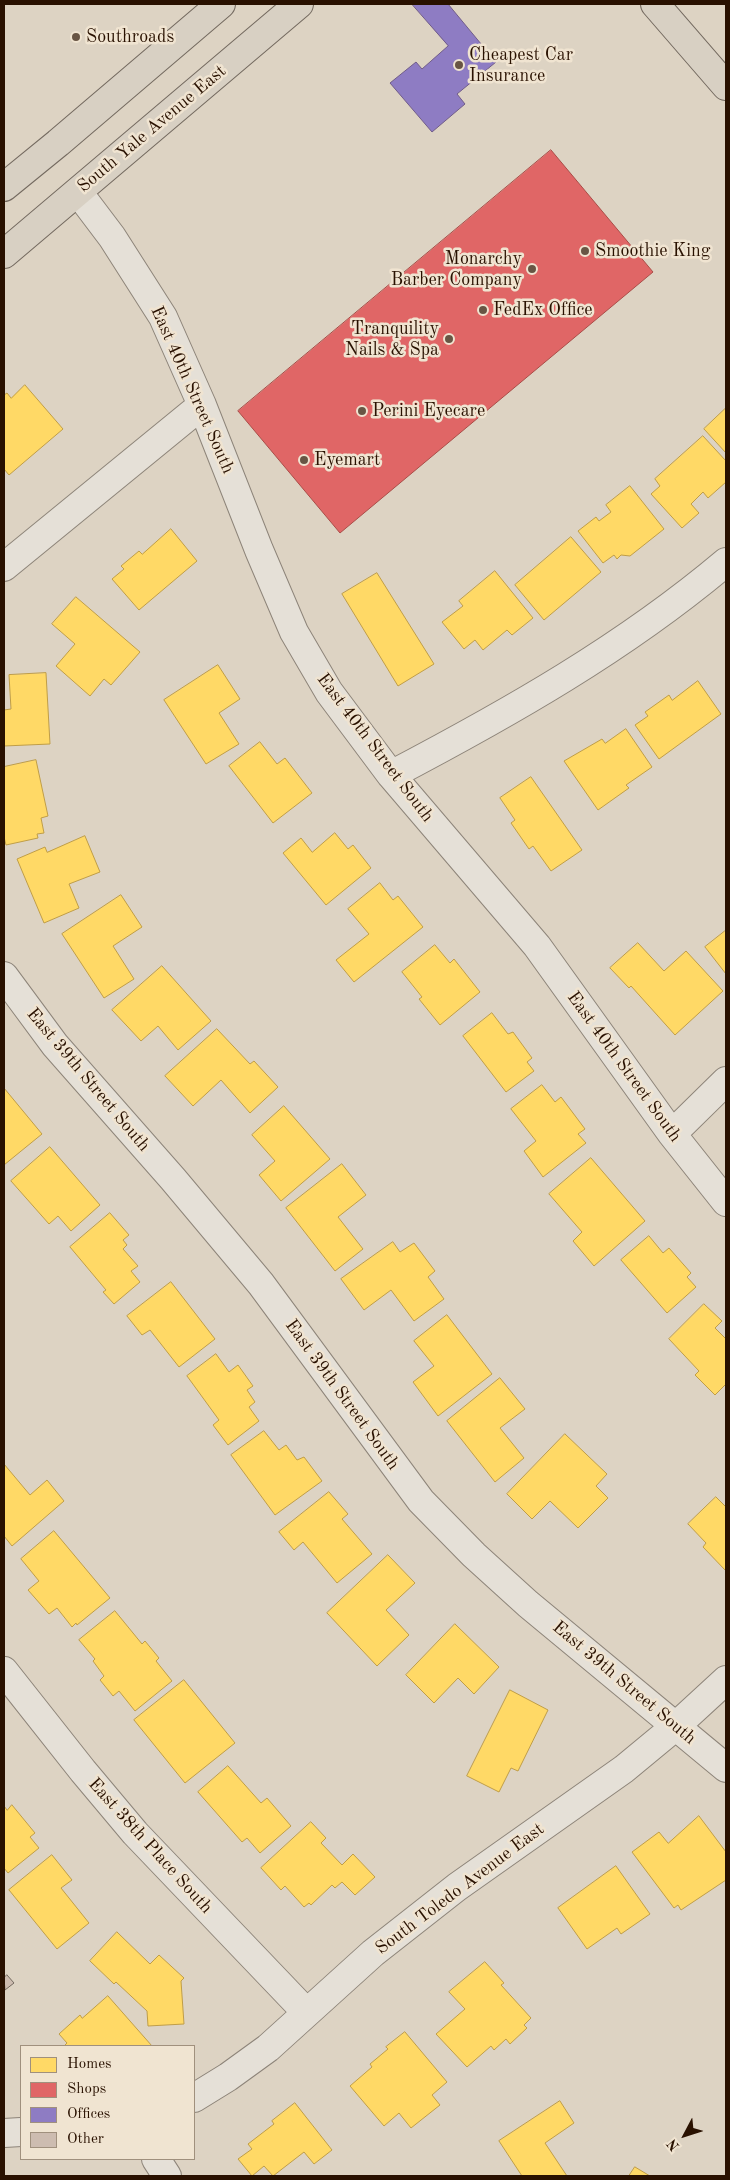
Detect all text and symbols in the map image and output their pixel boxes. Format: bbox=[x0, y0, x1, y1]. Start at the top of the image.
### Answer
place label: Southroads bbox=[86, 26, 174, 48]
marker: Southroads bbox=[70, 31, 82, 43]
place label: Cheapest Car Insurance bbox=[469, 44, 573, 86]
marker: Cheapest Car Insurance bbox=[453, 59, 465, 71]
street label: South Yale Avenue East bbox=[73, 60, 231, 198]
place label: Smoothie King bbox=[595, 240, 710, 262]
marker: Smoothie King bbox=[579, 245, 591, 257]
place label: Monarchy Barber Company bbox=[391, 248, 522, 290]
marker: Monarchy Barber Company bbox=[526, 263, 538, 275]
place label: FedEx Office bbox=[493, 299, 593, 321]
street label: East 40th Street South bbox=[145, 303, 239, 477]
marker: FedEx Office bbox=[477, 304, 489, 316]
place label: Tranquility Nails & Spa bbox=[345, 318, 439, 360]
marker: Tranquility Nails & Spa bbox=[443, 333, 455, 345]
place label: Perini Eyecare bbox=[372, 400, 485, 422]
marker: Perini Eyecare bbox=[356, 405, 368, 417]
place label: Eyemart bbox=[314, 449, 380, 471]
marker: Eyemart bbox=[298, 454, 310, 466]
street label: East 40th Street South bbox=[312, 669, 438, 827]
street label: East 40th Street South bbox=[562, 987, 686, 1147]
street label: East 39th Street South bbox=[22, 1004, 154, 1156]
street label: East 39th Street South bbox=[280, 1315, 404, 1475]
street label: East 39th Street South bbox=[548, 1617, 700, 1749]
street label: East 38th Place South bbox=[83, 1774, 217, 1918]
street label: South Toledo Avenue East bbox=[371, 1819, 549, 1959]
legend bbox=[20, 2045, 195, 2160]
text: Homes bbox=[67, 2057, 112, 2072]
text: Shops bbox=[67, 2082, 106, 2097]
text: Offices bbox=[67, 2107, 110, 2122]
north arrow bbox=[660, 2110, 710, 2160]
text: Other bbox=[67, 2132, 104, 2147]
text: N bbox=[665, 2136, 682, 2153]

